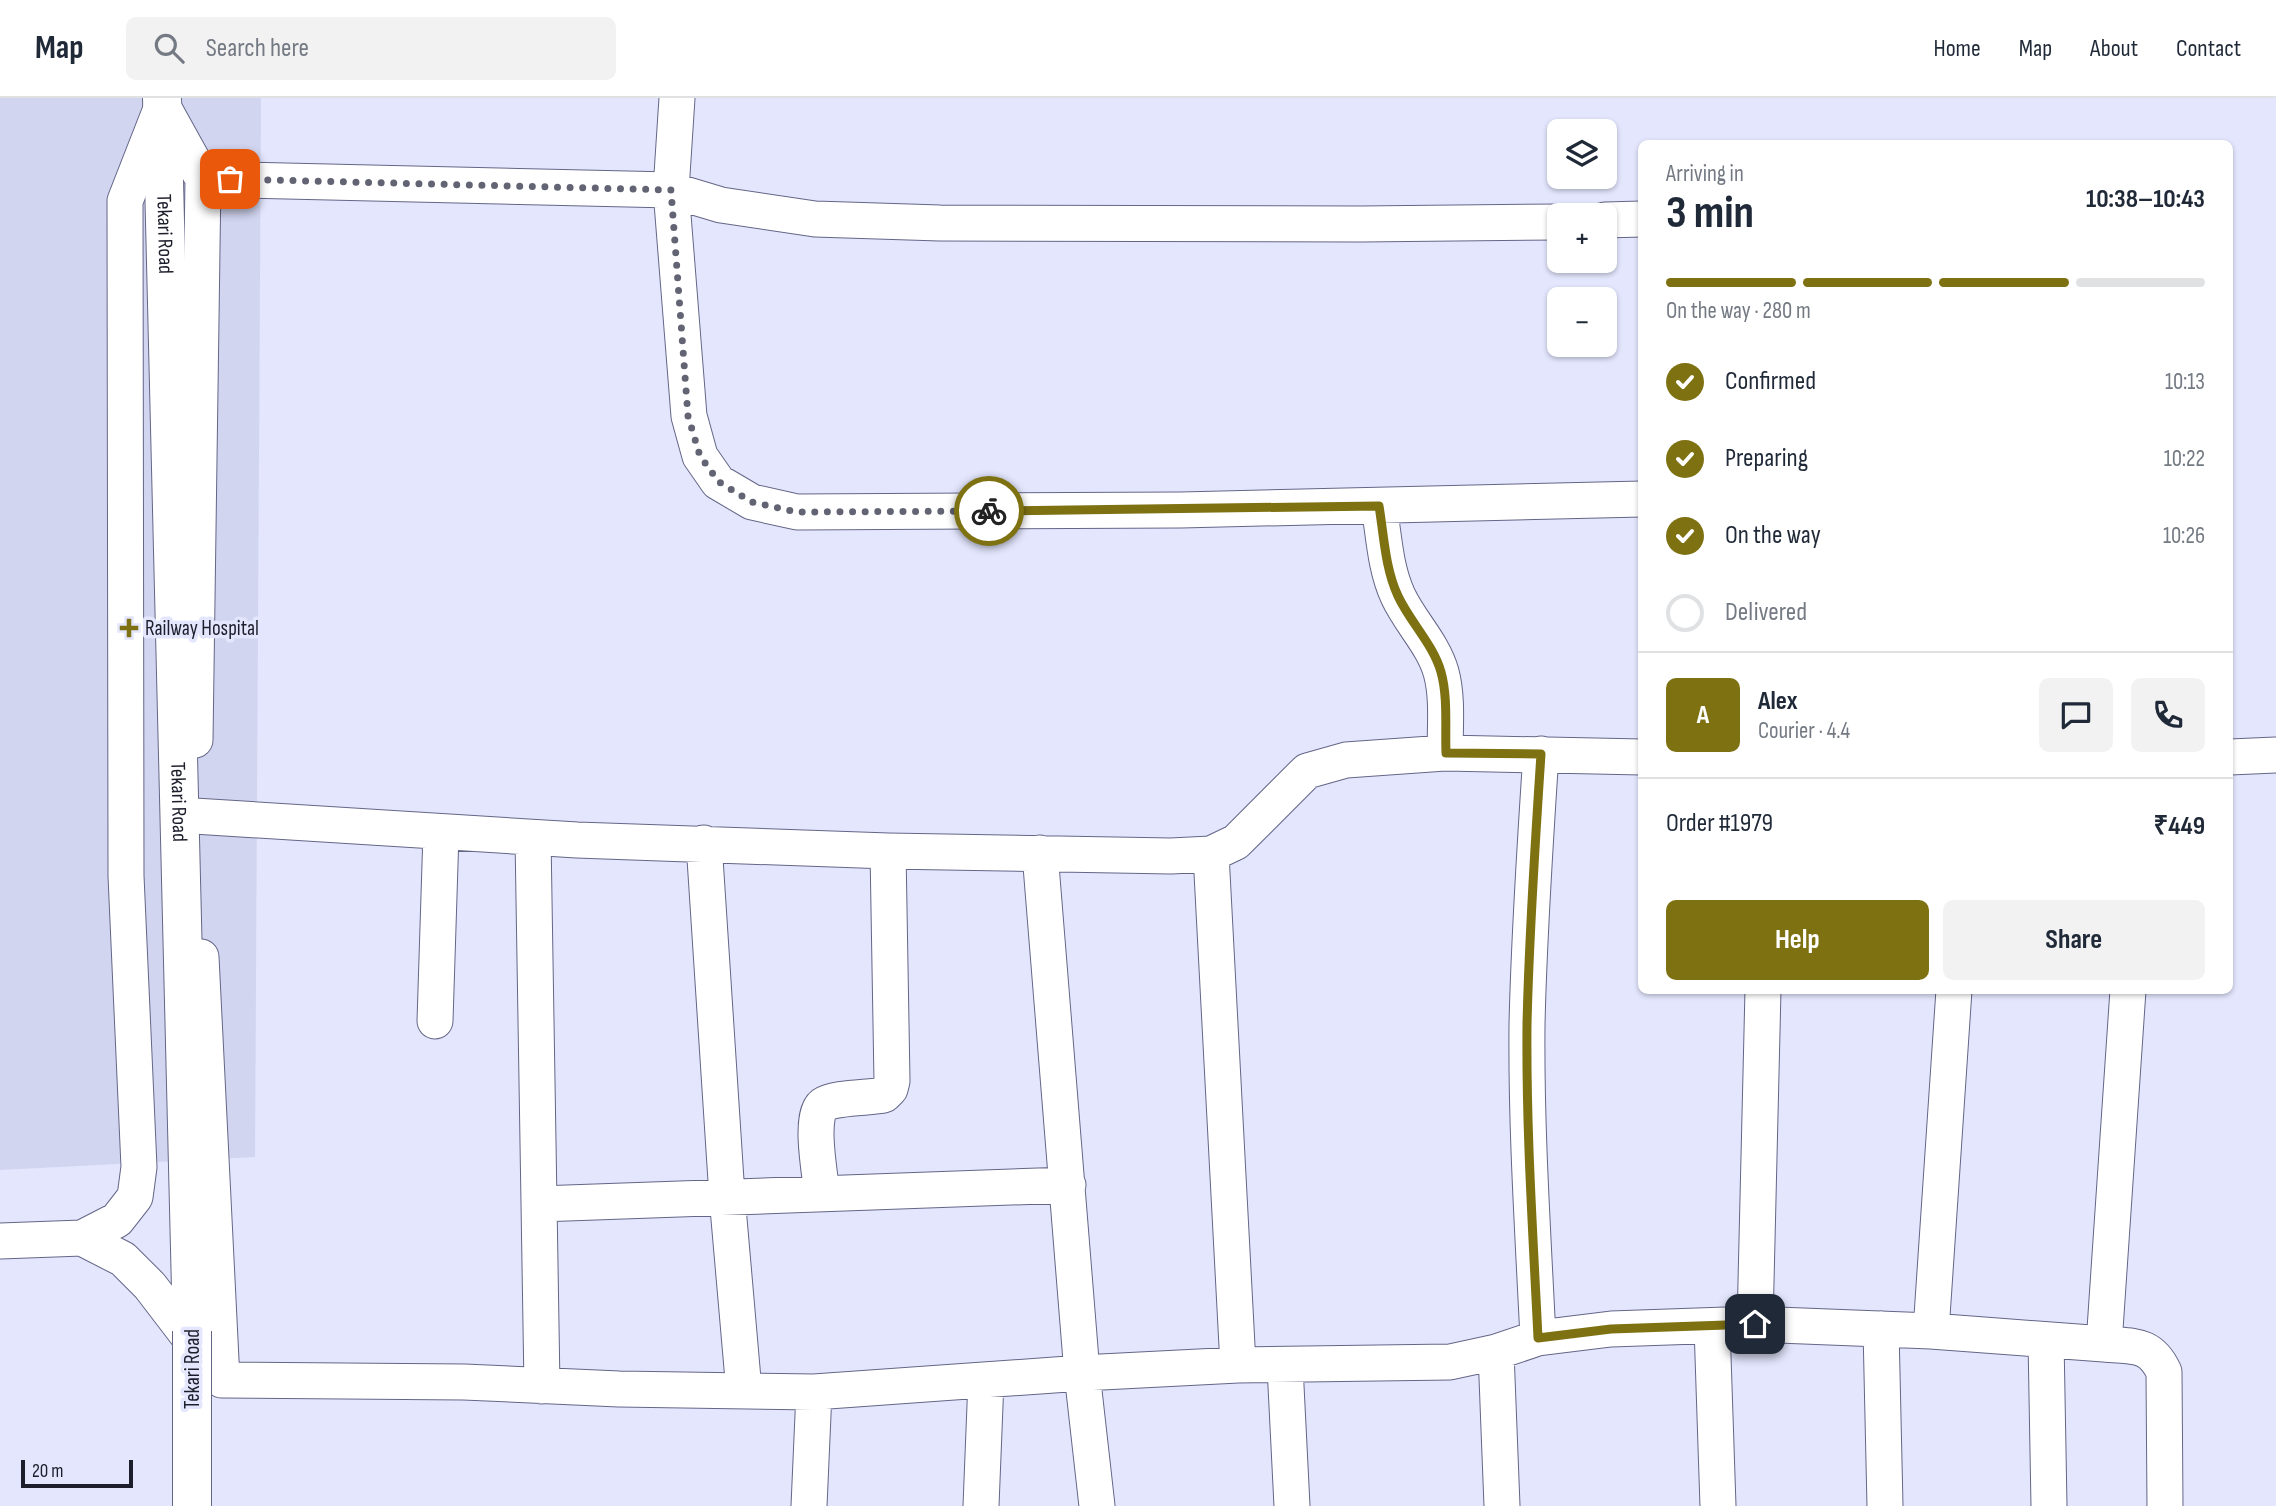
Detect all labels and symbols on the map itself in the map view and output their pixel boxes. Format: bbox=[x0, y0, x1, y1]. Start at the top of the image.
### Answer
pin bbox=[200, 149, 260, 209]
street label: Tekari Road bbox=[151, 194, 178, 274]
courier bbox=[954, 476, 1024, 546]
place label: Railway Hospital bbox=[145, 616, 259, 641]
marker: Railway Hospital bbox=[119, 618, 139, 638]
street label: Tekari Road bbox=[165, 762, 192, 842]
pin bbox=[1725, 1294, 1785, 1354]
street label: Tekari Road bbox=[180, 1329, 205, 1409]
scale bar bbox=[21, 1457, 133, 1489]

